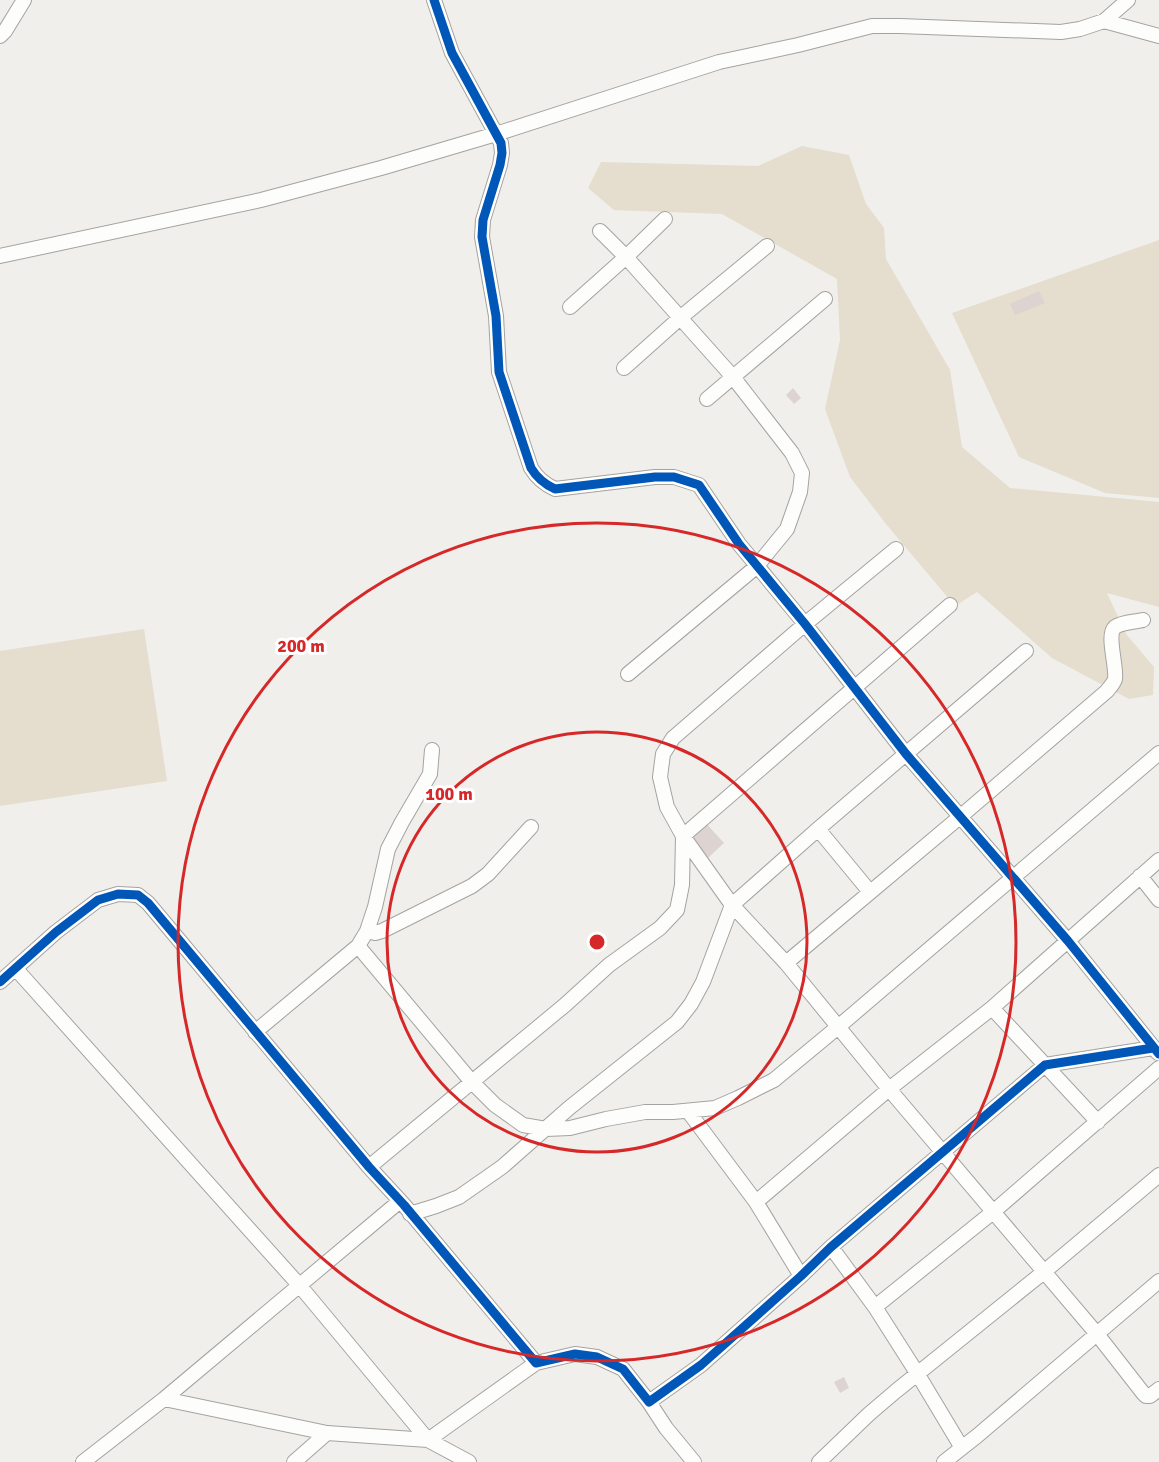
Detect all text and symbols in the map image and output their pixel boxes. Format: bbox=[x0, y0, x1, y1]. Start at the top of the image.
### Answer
text: 200 m bbox=[277, 635, 325, 657]
text: 100 m bbox=[425, 783, 473, 805]
centre of rings bbox=[587, 932, 607, 952]

